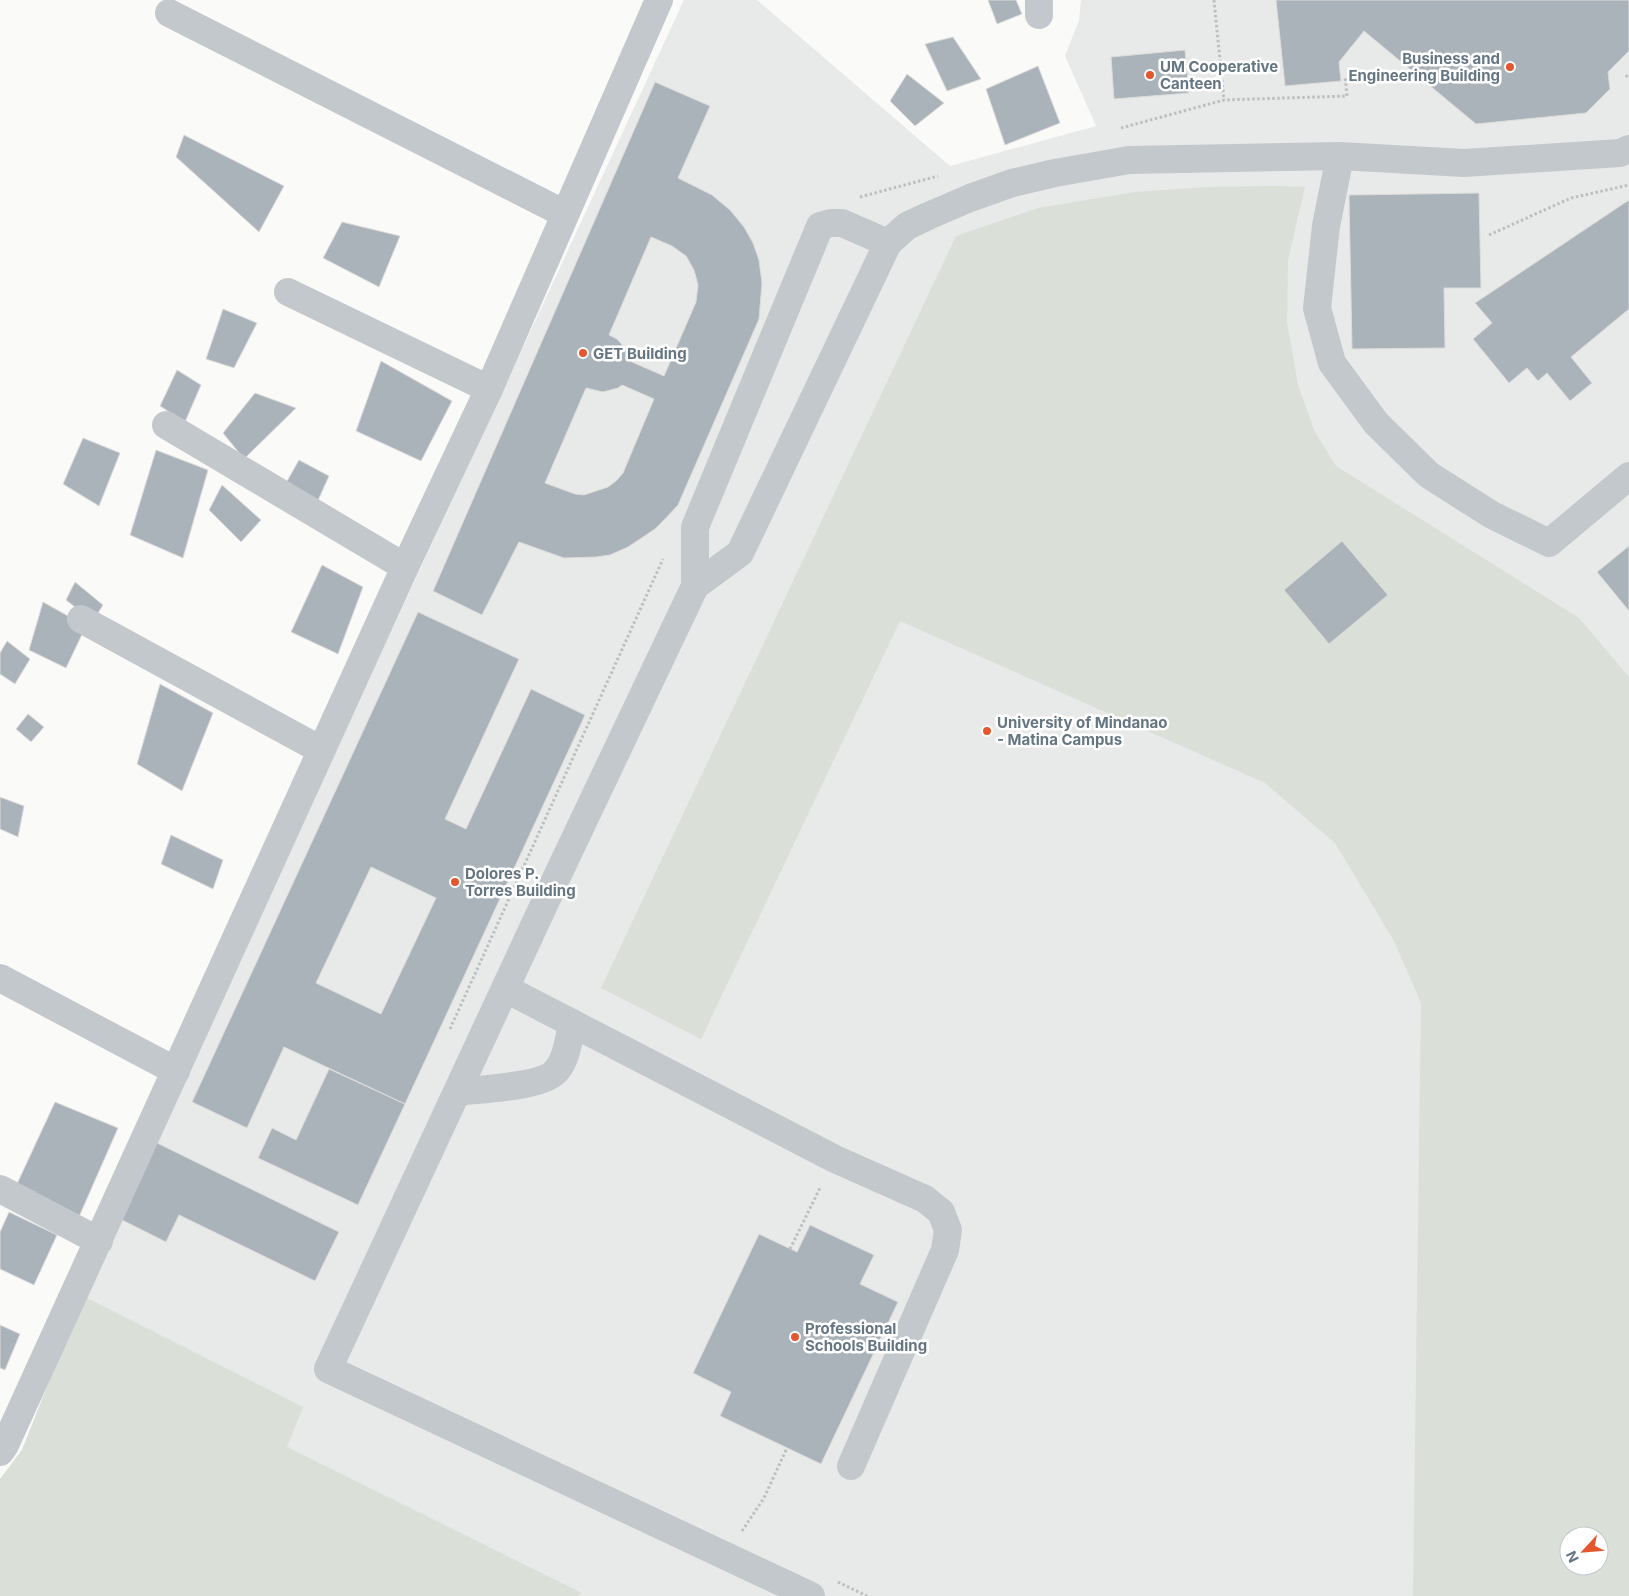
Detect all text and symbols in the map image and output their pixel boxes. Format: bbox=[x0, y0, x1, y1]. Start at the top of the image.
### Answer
place label: Business and Engineering Building bbox=[1348, 49, 1500, 85]
place label: UM Cooperative Canteen bbox=[1160, 57, 1278, 93]
marker: Business and Engineering Building bbox=[1504, 61, 1516, 73]
marker: UM Cooperative Canteen bbox=[1144, 69, 1156, 81]
place label: GET Building bbox=[593, 344, 687, 363]
marker: GET Building bbox=[577, 347, 589, 359]
place label: University of Mindanao - Matina Campus bbox=[997, 713, 1168, 749]
marker: University of Mindanao - Matina Campus bbox=[981, 725, 993, 737]
place label: Dolores P. Torres Building bbox=[465, 864, 576, 900]
marker: Dolores P. Torres Building bbox=[449, 876, 461, 888]
place label: Professional Schools Building bbox=[805, 1319, 927, 1355]
marker: Professional Schools Building bbox=[789, 1331, 801, 1343]
north arrow bbox=[1559, 1526, 1609, 1576]
text: N bbox=[1562, 1548, 1582, 1565]

